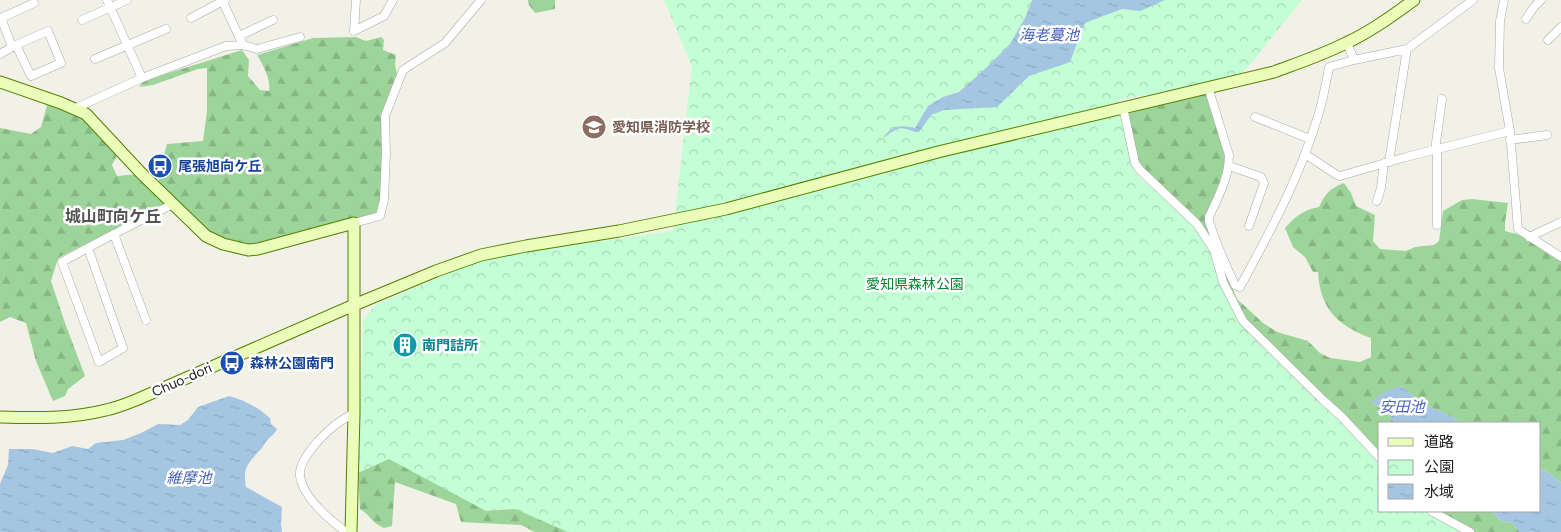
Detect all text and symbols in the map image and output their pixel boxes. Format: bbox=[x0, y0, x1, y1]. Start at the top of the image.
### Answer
water label: 海老蔓池 bbox=[1019, 26, 1081, 44]
school or university icon: 愛知県消防学校 bbox=[581, 114, 607, 140]
place label: 愛知県消防学校 bbox=[612, 119, 710, 136]
bus stop icon: 尾張旭向ケ丘 bbox=[147, 153, 173, 179]
place label: 尾張旭向ケ丘 bbox=[178, 158, 262, 175]
district label: 城山町向ケ丘 bbox=[65, 207, 161, 226]
park label: 愛知県森林公園 bbox=[866, 276, 964, 293]
building icon: 南門詰所 bbox=[392, 332, 418, 358]
place label: 南門詰所 bbox=[422, 337, 478, 354]
bus stop icon: 森林公園南門 bbox=[219, 350, 245, 376]
place label: 森林公園南門 bbox=[250, 355, 334, 372]
street label: Chuo-dori bbox=[149, 359, 215, 401]
water label: 安田池 bbox=[1379, 398, 1426, 416]
legend bbox=[1378, 422, 1541, 512]
text: 道路 bbox=[1424, 433, 1454, 451]
text: 公園 bbox=[1424, 458, 1454, 476]
water label: 維摩池 bbox=[166, 469, 213, 487]
text: 水域 bbox=[1424, 483, 1454, 501]

